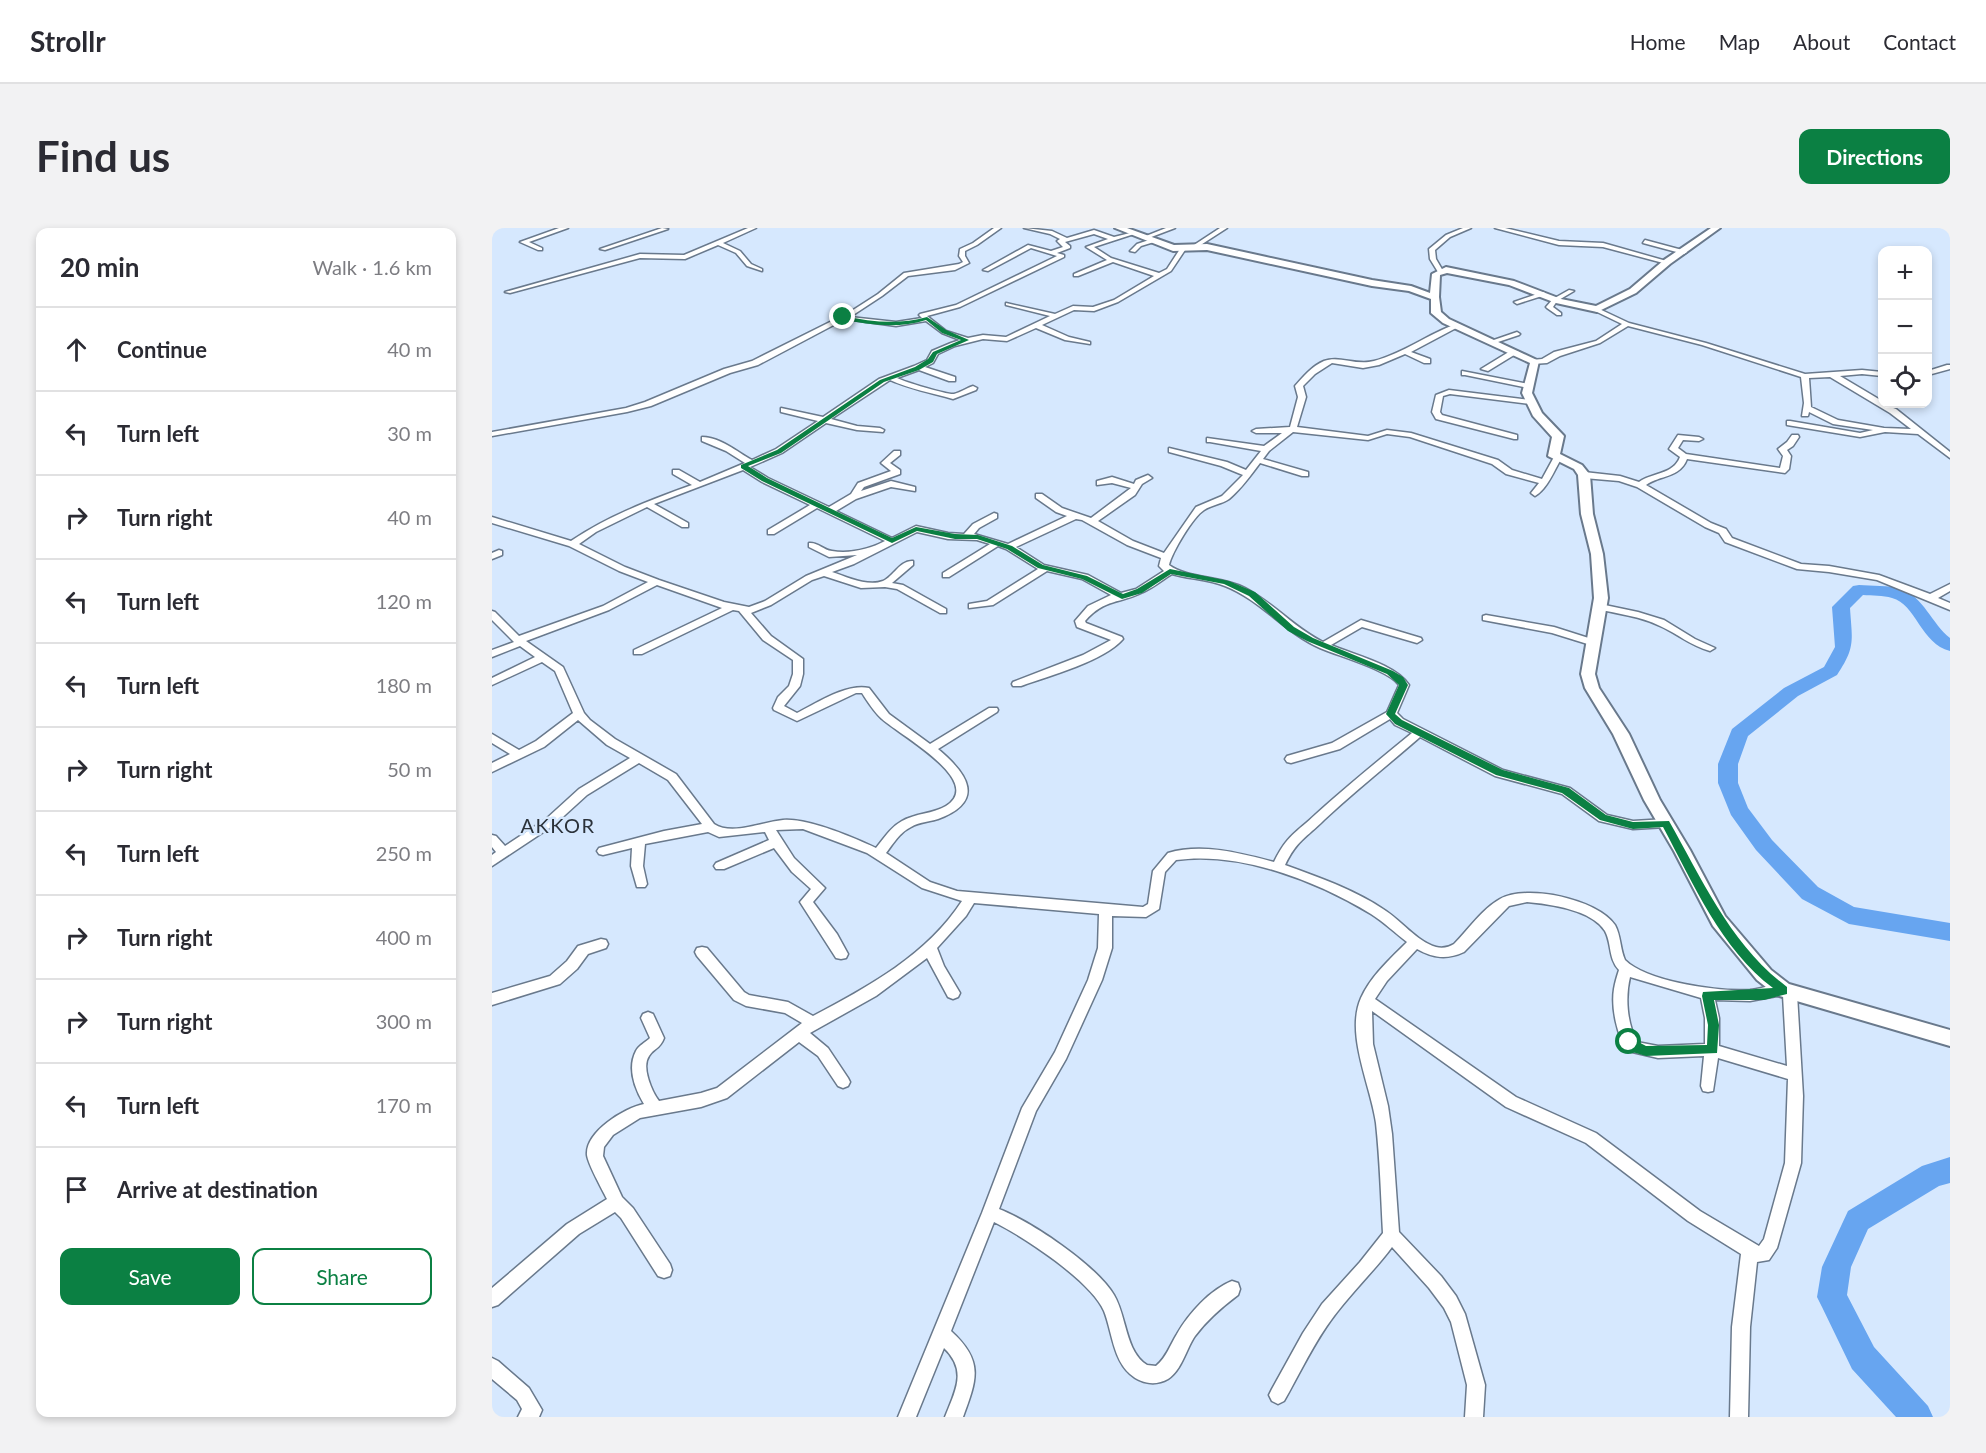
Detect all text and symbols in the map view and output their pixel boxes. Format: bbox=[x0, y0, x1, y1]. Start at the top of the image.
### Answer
text: Strollr bbox=[30, 24, 106, 58]
text: Home bbox=[1630, 29, 1686, 54]
text: Map bbox=[1719, 29, 1760, 54]
text: About bbox=[1793, 29, 1850, 54]
text: Contact bbox=[1883, 29, 1956, 54]
button: Directions bbox=[1799, 129, 1950, 184]
text: Find us bbox=[36, 131, 170, 181]
map controls bbox=[1878, 246, 1932, 408]
button: + bbox=[1878, 246, 1932, 300]
text: 20 min bbox=[60, 251, 140, 283]
text: Walk · 1.6 km bbox=[313, 255, 432, 279]
button: − bbox=[1878, 300, 1932, 354]
route end bbox=[829, 303, 855, 329]
icon: ahead bbox=[60, 333, 93, 366]
text: Continue bbox=[117, 336, 207, 363]
text: 40 m bbox=[387, 337, 432, 361]
button: locate bbox=[1878, 354, 1932, 408]
icon: left bbox=[60, 417, 93, 450]
text: Turn left bbox=[117, 420, 199, 447]
text: 30 m bbox=[387, 421, 432, 445]
icon: right bbox=[60, 501, 93, 534]
text: Turn right bbox=[117, 504, 212, 531]
text: 40 m bbox=[387, 505, 432, 529]
icon: left bbox=[60, 585, 93, 618]
text: Turn left bbox=[117, 588, 199, 615]
text: 120 m bbox=[376, 589, 432, 613]
icon: left bbox=[60, 669, 93, 702]
text: Turn left bbox=[117, 672, 199, 699]
text: 180 m bbox=[376, 673, 432, 697]
icon: right bbox=[60, 753, 93, 786]
text: Turn right bbox=[117, 756, 212, 783]
text: 50 m bbox=[387, 757, 432, 781]
district label: AKKOR bbox=[520, 813, 596, 837]
icon: left bbox=[60, 837, 93, 870]
text: Turn left bbox=[117, 840, 199, 867]
text: 250 m bbox=[376, 841, 432, 865]
icon: right bbox=[60, 921, 93, 954]
text: Turn right bbox=[117, 924, 212, 951]
text: 400 m bbox=[376, 925, 432, 949]
icon: right bbox=[60, 1005, 93, 1038]
text: Turn right bbox=[117, 1008, 212, 1035]
text: 300 m bbox=[376, 1009, 432, 1033]
route start bbox=[1615, 1028, 1641, 1054]
icon: left bbox=[60, 1089, 93, 1122]
text: Turn left bbox=[117, 1092, 199, 1119]
text: 170 m bbox=[376, 1093, 432, 1117]
icon: arrive bbox=[60, 1173, 93, 1206]
text: Arrive at destination bbox=[117, 1176, 318, 1203]
button: Save bbox=[60, 1248, 240, 1305]
button: Share bbox=[252, 1248, 432, 1305]

